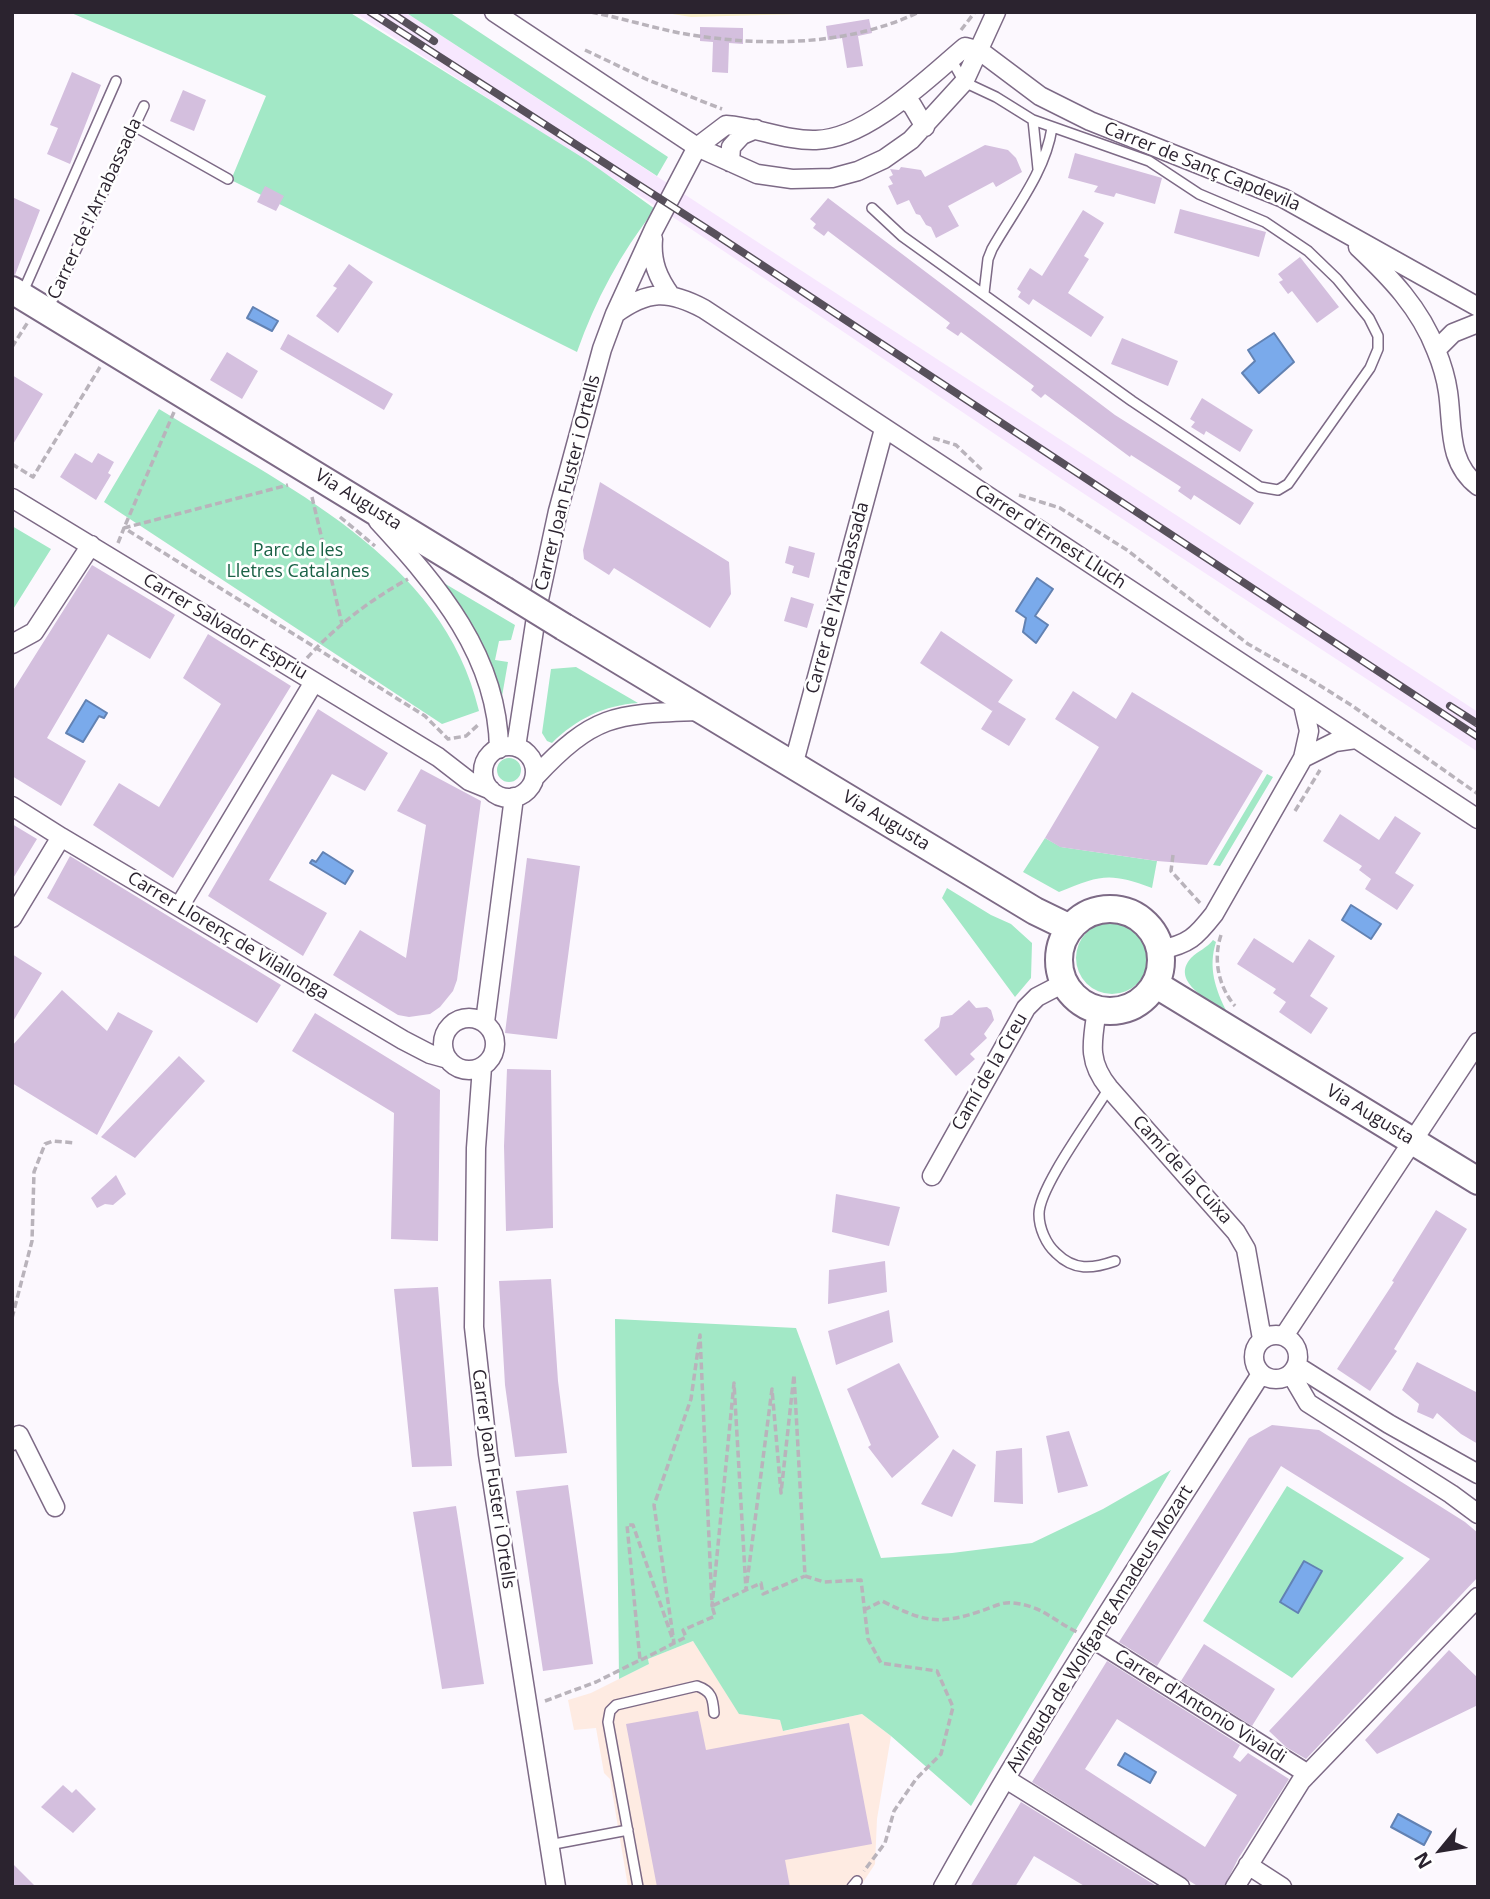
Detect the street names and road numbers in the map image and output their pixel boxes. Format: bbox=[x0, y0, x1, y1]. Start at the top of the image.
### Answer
street label: Carrer de l'Arrabassada bbox=[43, 115, 147, 303]
street label: Carrer de Sanç Capdevila bbox=[1101, 118, 1303, 216]
street label: Carrer Joan Fuster i Ortells bbox=[531, 373, 605, 593]
street label: Via Augusta bbox=[311, 465, 405, 535]
street label: Carrer d'Ernest Lluch bbox=[970, 480, 1130, 594]
street label: Carrer de l'Arrabassada bbox=[802, 500, 874, 696]
street label: Carrer Salvador Espriu bbox=[139, 569, 311, 685]
street label: Via Augusta bbox=[838, 786, 934, 856]
street label: Carrer Llorenç de Vilallonga bbox=[123, 867, 333, 1005]
street label: Camí de la Creu bbox=[948, 1009, 1032, 1135]
street label: Via Augusta bbox=[1322, 1080, 1418, 1150]
street label: Camí de la Cuixa bbox=[1128, 1111, 1236, 1229]
street label: Carrer Joan Fuster i Ortells bbox=[467, 1368, 519, 1590]
street label: Avinguda de Wolfgang Amadeus Mozart bbox=[1002, 1482, 1198, 1776]
street label: Carrer d'Antonio Vivaldi bbox=[1110, 1645, 1290, 1769]

